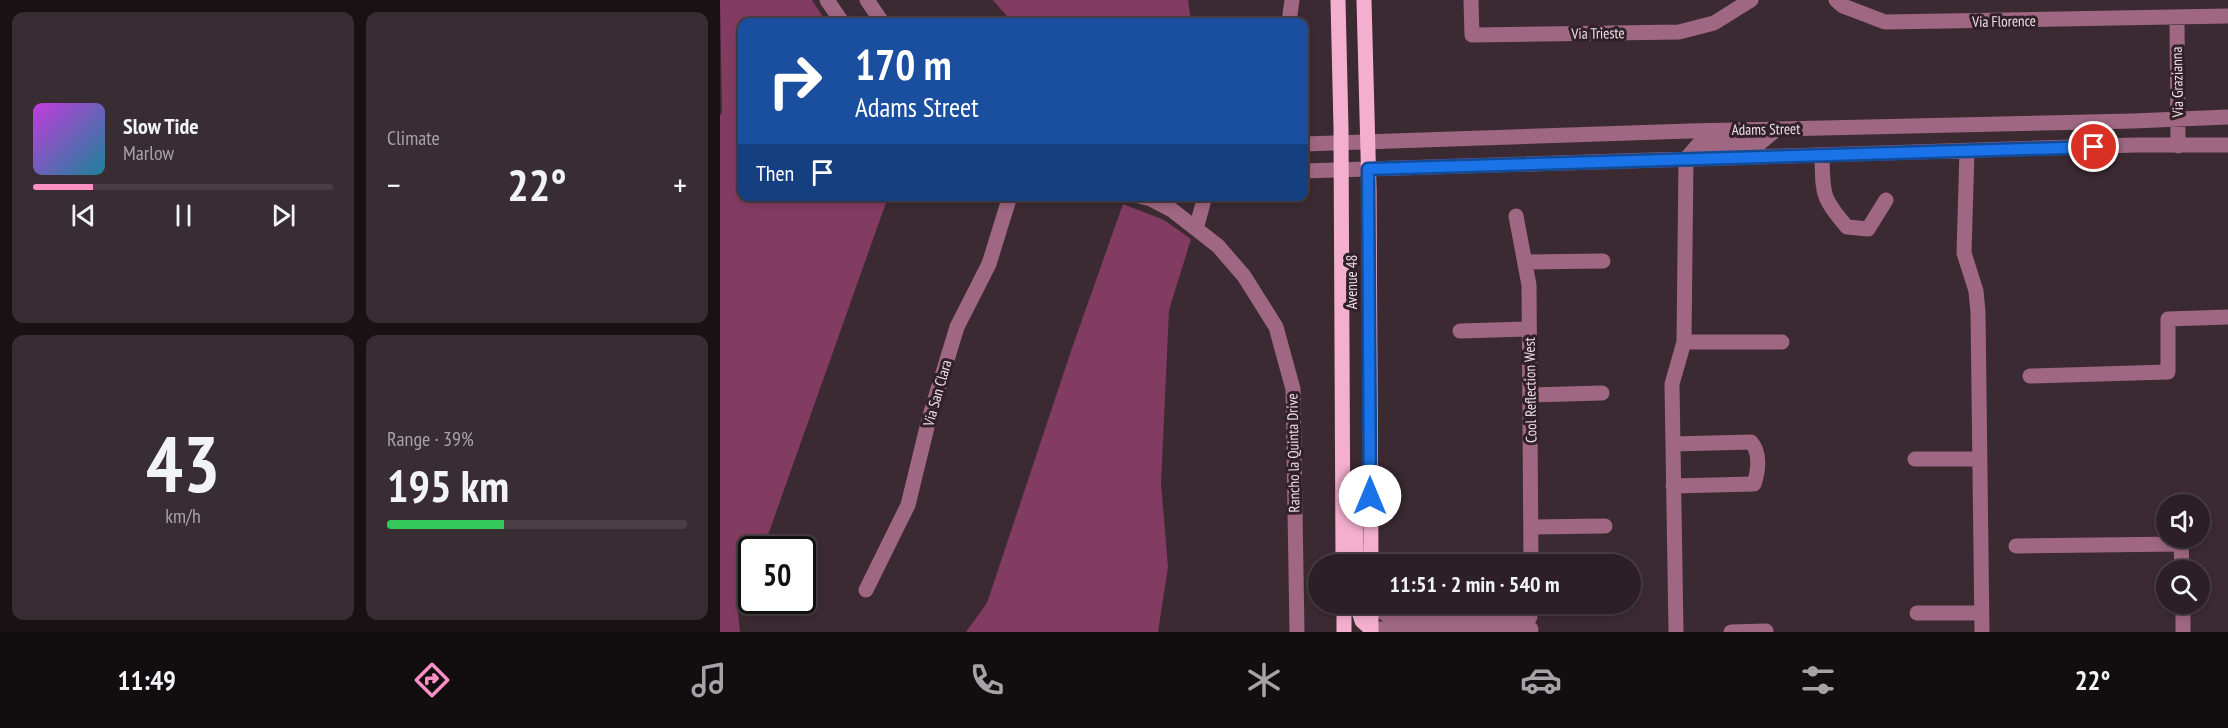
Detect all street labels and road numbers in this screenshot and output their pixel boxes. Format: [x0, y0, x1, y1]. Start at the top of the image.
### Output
street label: Via Florence [1971, 11, 2036, 31]
street label: Via Trieste [1570, 23, 1625, 43]
street label: Via Grazianna [2167, 46, 2187, 119]
street label: Adams Street [1732, 119, 1800, 139]
street label: Avenue 48 [1342, 255, 1361, 309]
street label: Cool Reflection West [1520, 337, 1540, 443]
street label: Via San Clara [918, 358, 956, 429]
street label: Rancho la Quinta Drive [1282, 393, 1304, 513]

